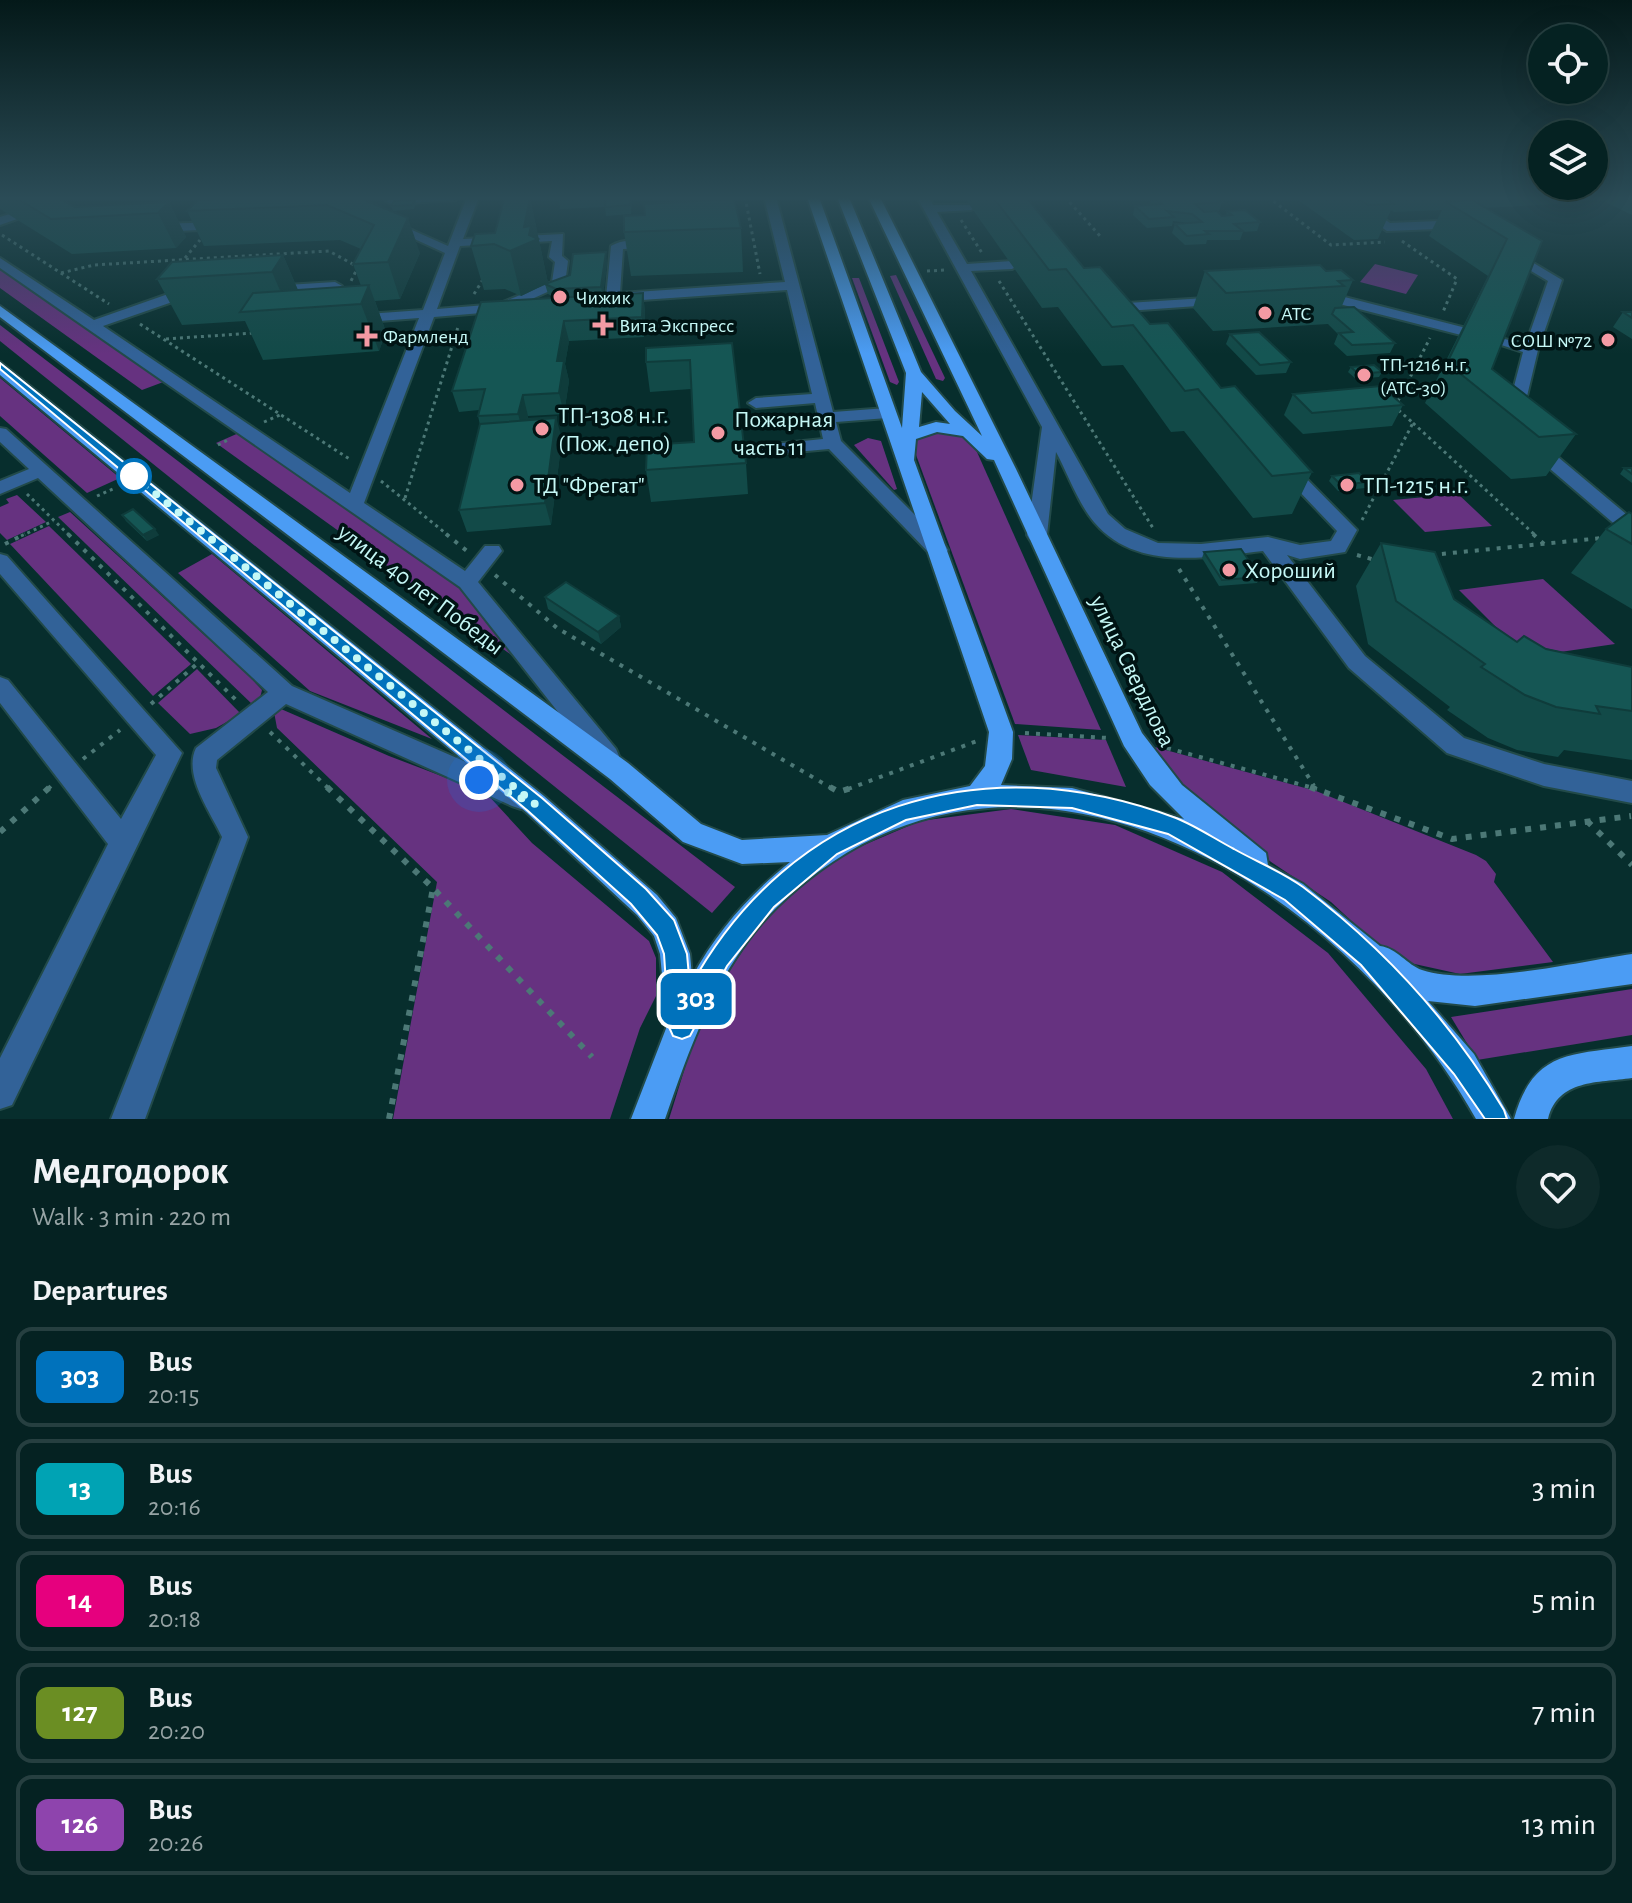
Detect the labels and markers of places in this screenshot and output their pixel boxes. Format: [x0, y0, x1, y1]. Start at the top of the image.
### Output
marker: Чижик [551, 288, 569, 306]
place label: Чижик [576, 288, 631, 308]
marker: АТС [1256, 304, 1274, 322]
place label: АТС [1281, 304, 1312, 324]
marker: Вита Экспресс [594, 316, 612, 334]
place label: Вита Экспресс [619, 316, 734, 336]
marker: Фармленд [358, 327, 376, 345]
place label: Фармленд [383, 327, 469, 347]
place label: СОШ №72 [1510, 331, 1592, 351]
marker: СОШ №72 [1599, 331, 1617, 349]
place label: ТП-1216 н.г. (АТС-30) [1380, 355, 1469, 398]
marker: ТП-1216 н.г. (АТС-30) [1355, 366, 1373, 384]
place label: ТП-1308 н.г. (Пож. депо) [558, 404, 671, 456]
place label: Пожарная часть 11 [734, 408, 833, 460]
marker: ТП-1308 н.г. (Пож. депо) [533, 420, 551, 438]
marker: Пожарная часть 11 [709, 424, 727, 442]
unlabelled marker [117, 459, 151, 493]
place label: ТД "Фрегат" [533, 474, 645, 498]
place label: ТП-1215 н.г. [1363, 474, 1469, 498]
marker: ТД "Фрегат" [508, 476, 526, 494]
marker: ТП-1215 н.г. [1338, 476, 1356, 494]
place label: Хороший [1245, 559, 1336, 583]
marker: Хороший [1220, 561, 1238, 579]

